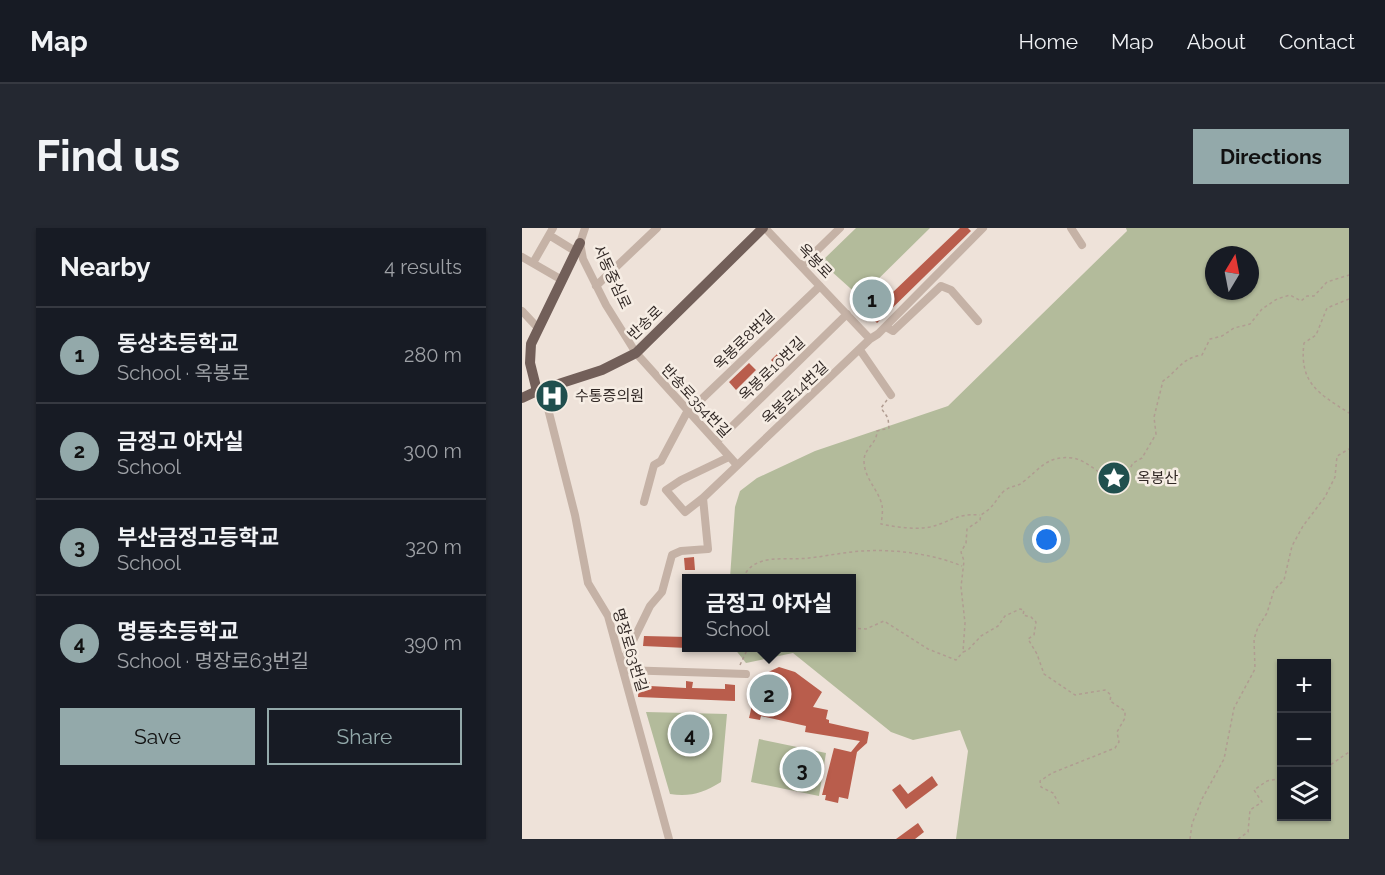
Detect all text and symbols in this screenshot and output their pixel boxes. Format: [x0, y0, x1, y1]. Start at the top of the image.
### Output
text: Map [30, 25, 88, 58]
text: Home [1019, 29, 1078, 54]
text: Map [1111, 29, 1154, 54]
text: About [1187, 29, 1246, 54]
text: Contact [1279, 29, 1355, 54]
button: Directions [1193, 129, 1349, 184]
text: Find us [36, 132, 180, 181]
street label: 옥봉로 [794, 240, 836, 282]
street label: 서동중심로 [589, 242, 635, 312]
north arrow [1205, 246, 1259, 300]
text: Nearby [60, 252, 150, 282]
text: 4 results [384, 255, 462, 279]
pin: 1 [852, 276, 892, 322]
street label: 반송로 [624, 302, 666, 344]
street label: 옥봉로8번길 [710, 306, 778, 374]
text: 동상초등학교 [117, 330, 238, 356]
street label: 옥봉로10번길 [735, 333, 809, 405]
text: 1 [75, 343, 84, 367]
text: 280 m [404, 343, 462, 367]
street label: 옥봉로14번길 [758, 358, 832, 428]
text: School · 옥봉로 [117, 361, 250, 385]
street label: 반송로354번길 [658, 361, 734, 441]
hospital icon: 수통증의원 [534, 378, 570, 414]
place label: 수통증의원 [575, 387, 644, 405]
text: 금정고 야자실 [117, 428, 244, 454]
text: 2 [74, 439, 85, 463]
text: 300 m [403, 439, 462, 463]
text: School [117, 455, 181, 479]
place icon: 옥봉산 [1096, 460, 1132, 496]
place label: 옥봉산 [1137, 469, 1179, 487]
text: 부산금정고등학교 [117, 524, 279, 550]
your location [1032, 525, 1061, 554]
text: 3 [74, 535, 85, 559]
text: 320 m [405, 535, 462, 559]
text: School [117, 551, 181, 575]
popup [682, 574, 856, 652]
text: 금정고 야자실 [706, 590, 832, 616]
street label: 명장로63번길 [609, 606, 651, 694]
text: School [706, 617, 770, 641]
text: 명동초등학교 [117, 618, 238, 644]
text: 4 [74, 631, 85, 655]
text: 390 m [404, 631, 462, 655]
text: School · 명장로63번길 [117, 649, 309, 673]
map controls [1277, 659, 1331, 821]
button: + [1277, 659, 1331, 713]
pin: 2 [750, 672, 788, 716]
button: Save [60, 708, 255, 765]
button: Share [267, 708, 462, 765]
pin: 4 [670, 712, 710, 756]
button: − [1277, 713, 1331, 767]
pin: 3 [782, 746, 822, 792]
button: layers [1277, 767, 1331, 821]

